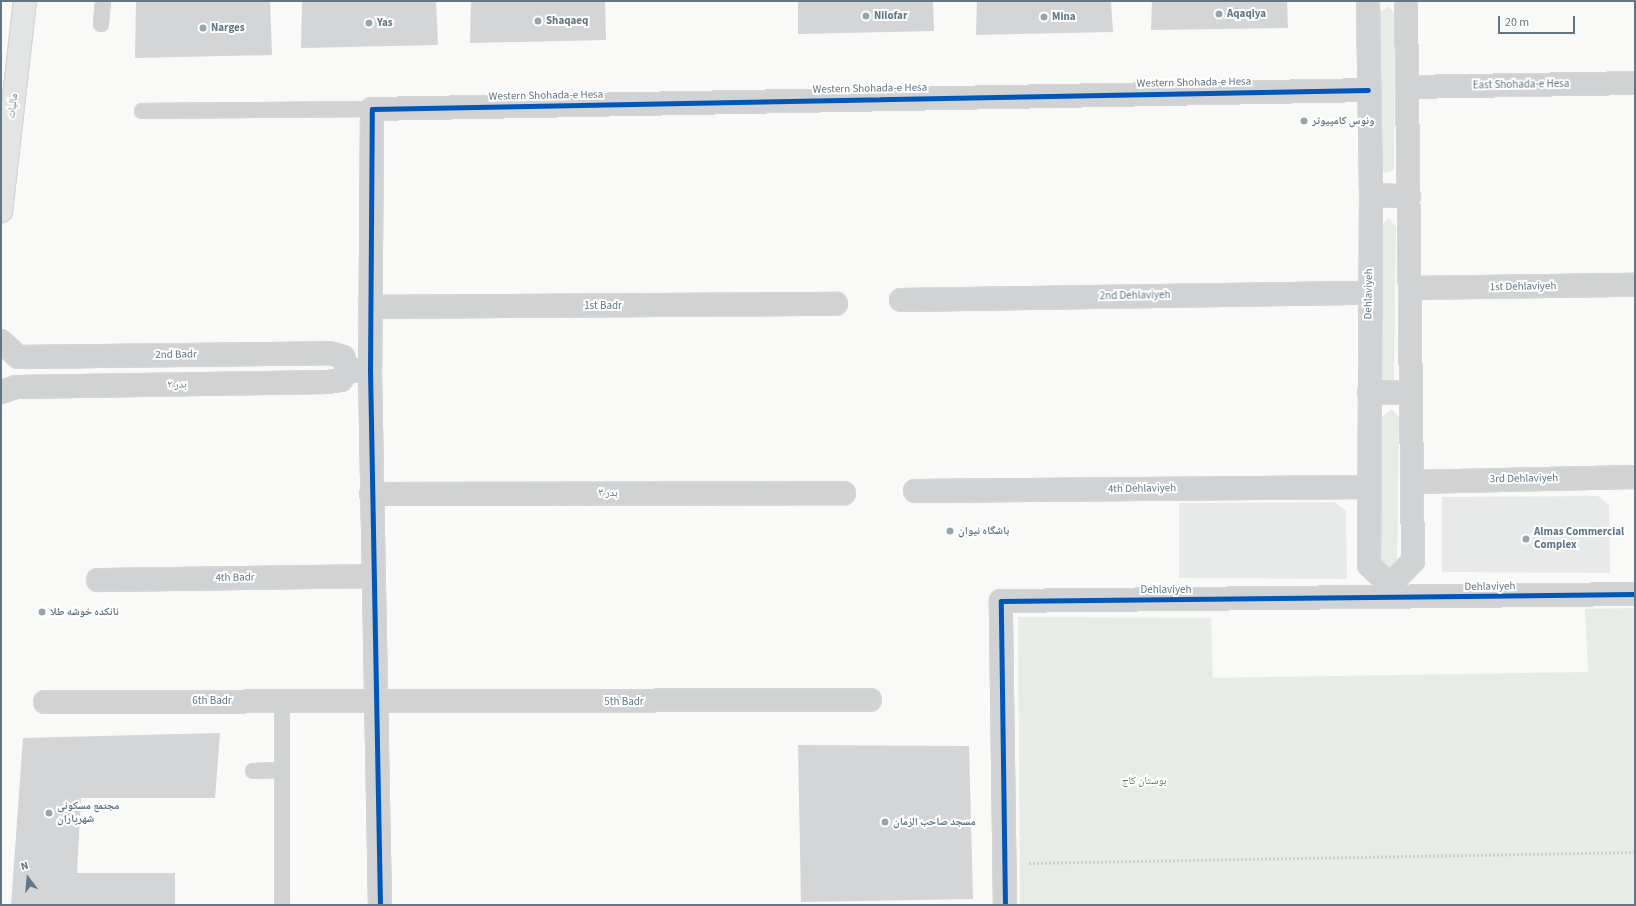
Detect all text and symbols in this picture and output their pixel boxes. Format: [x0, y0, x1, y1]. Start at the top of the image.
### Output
place label: Aqaqiya [1227, 7, 1266, 21]
scale bar [1500, 8, 1577, 34]
place label: Nilofar [874, 9, 907, 23]
marker: Aqaqiya [1214, 9, 1224, 19]
place label: Mina [1052, 10, 1076, 24]
marker: Nilofar [861, 11, 871, 21]
marker: Mina [1039, 12, 1049, 22]
place label: Shaqaeq [546, 14, 588, 28]
text: 20 m [1505, 14, 1529, 31]
place label: Yas [377, 16, 393, 30]
marker: Shaqaeq [533, 16, 543, 26]
marker: Yas [364, 18, 374, 28]
place label: Narges [211, 21, 245, 35]
marker: Narges [198, 23, 208, 33]
street label: Western Shohada-e Hesa [1137, 75, 1251, 91]
street label: East Shohada-e Hesa [1473, 78, 1569, 92]
street label: Western Shohada-e Hesa [813, 81, 927, 97]
street label: Western Shohada-e Hesa [489, 88, 603, 104]
street label: مالیات [5, 93, 21, 119]
place label: ونوس کامپیوتر [1312, 114, 1374, 128]
marker: ونوس کامپیوتر [1299, 116, 1309, 126]
street label: Dehlaviyeh [1362, 268, 1376, 320]
street label: 1st Dehlaviyeh [1490, 280, 1556, 294]
street label: 2nd Dehlaviyeh [1100, 289, 1170, 303]
street label: 1st Badr [584, 299, 622, 313]
street label: 2nd Badr [155, 348, 197, 362]
street label: بدر ۲ [167, 378, 187, 392]
street label: 3rd Dehlaviyeh [1490, 472, 1558, 486]
street label: 4th Dehlaviyeh [1108, 482, 1176, 496]
street label: بدر ۳ [598, 486, 618, 500]
place label: باشگاه نیوان [958, 524, 1009, 538]
marker: باشگاه نیوان [945, 526, 955, 536]
place label: Almas Commercial Complex [1534, 526, 1624, 552]
marker: Almas Commercial Complex [1521, 534, 1531, 544]
street label: 4th Badr [215, 571, 255, 585]
street label: Dehlaviyeh [1464, 580, 1516, 594]
street label: Dehlaviyeh [1141, 583, 1191, 597]
place label: نانکده خوشه طلا [50, 605, 119, 619]
marker: نانکده خوشه طلا [37, 607, 47, 617]
street label: 6th Badr [192, 694, 232, 708]
street label: 5th Badr [604, 695, 644, 709]
park label: بوستان کاج [1121, 774, 1167, 788]
place label: مجتمع مسکونی شهریاران [57, 800, 119, 826]
marker: مجتمع مسکونی شهریاران [44, 808, 54, 818]
place label: مسجد صاحب الزمان [893, 815, 976, 829]
marker: مسجد صاحب الزمان [880, 817, 890, 827]
north arrow [8, 858, 48, 898]
text: N [19, 858, 30, 874]

